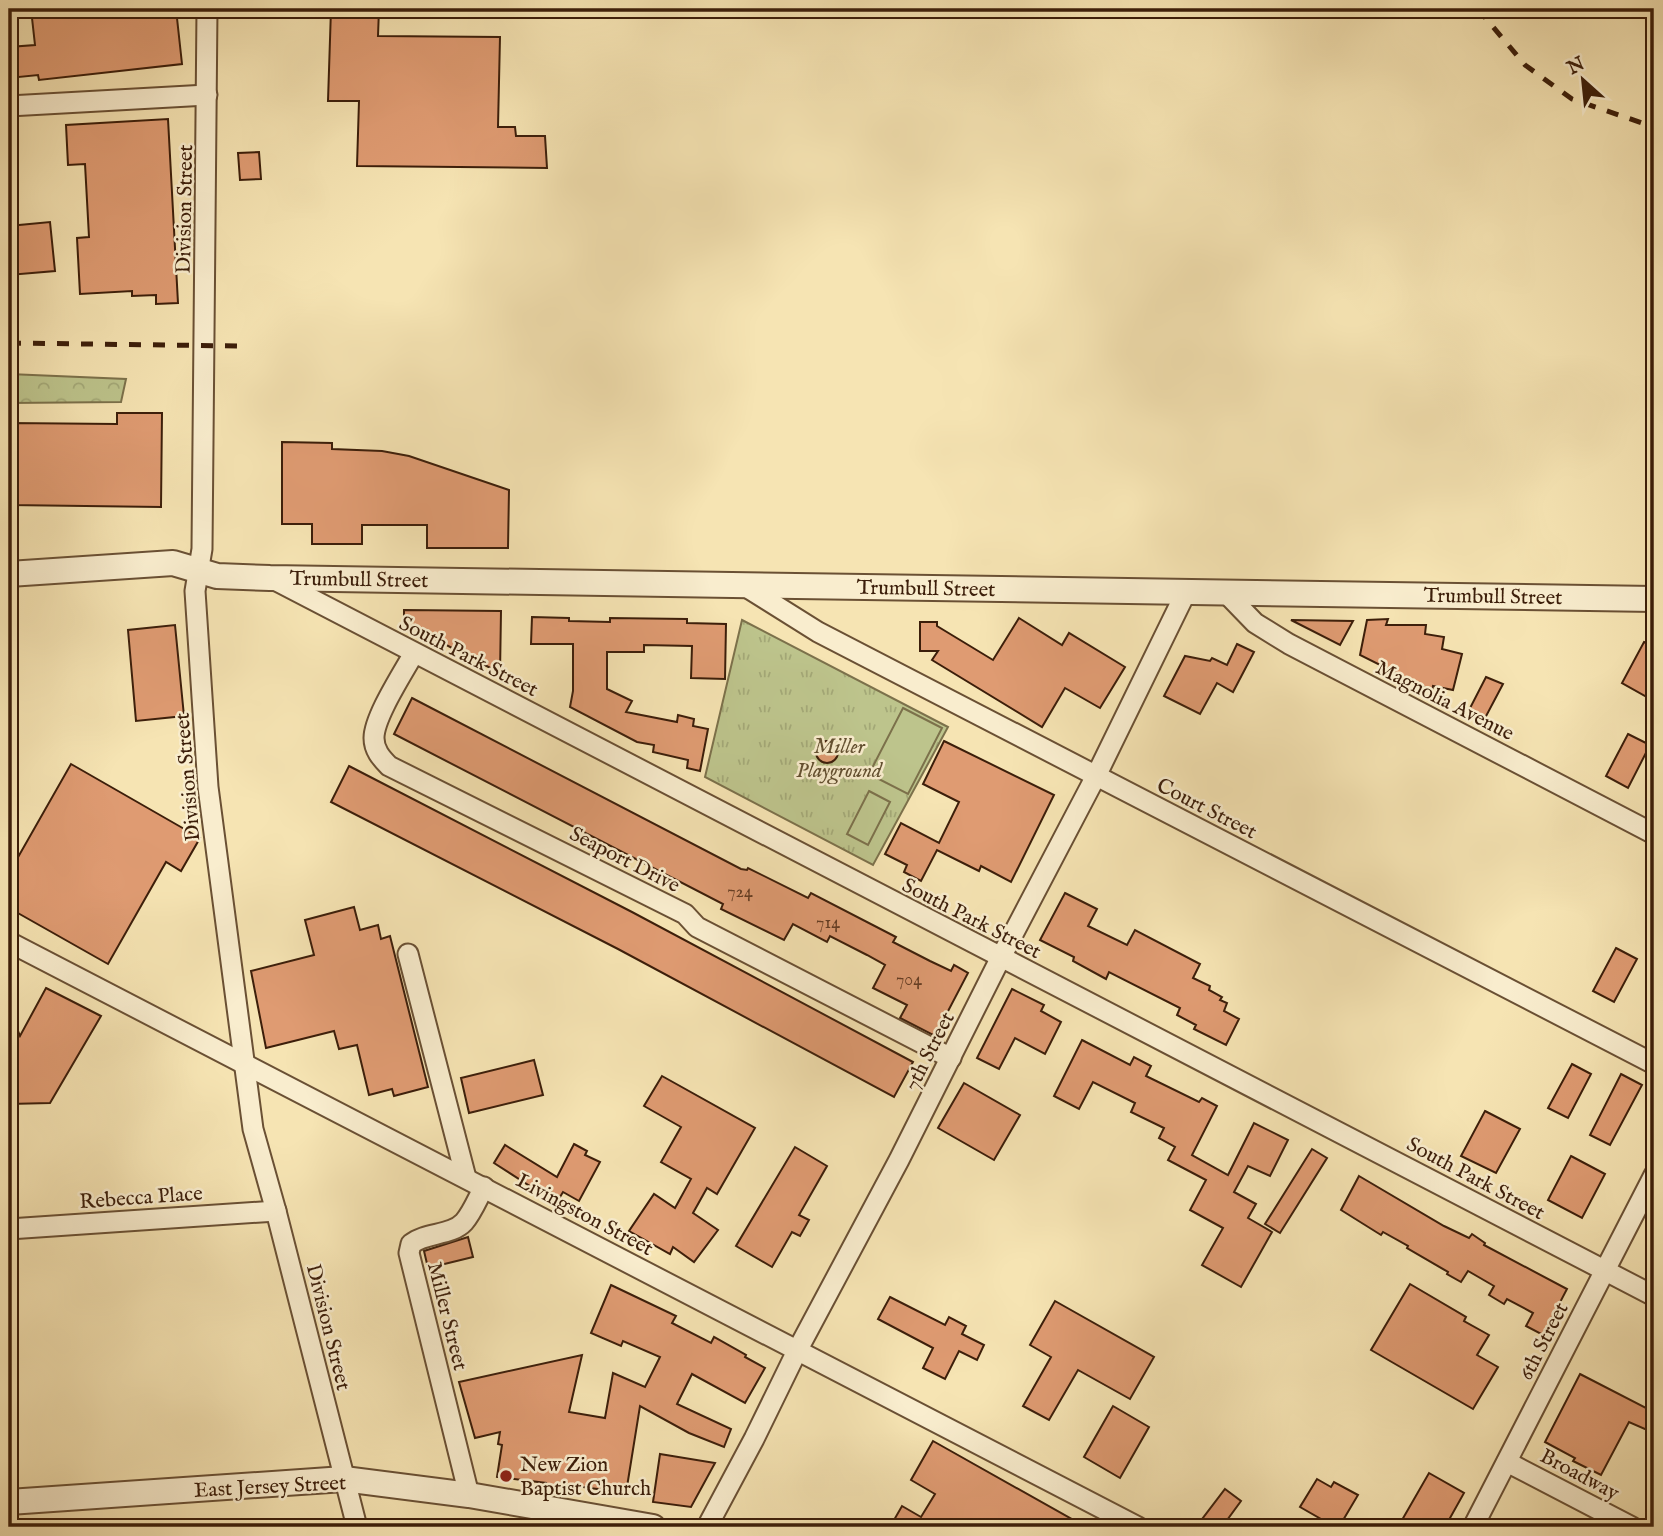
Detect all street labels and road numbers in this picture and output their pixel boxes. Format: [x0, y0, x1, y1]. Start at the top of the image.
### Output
street label: Division Street [171, 144, 200, 274]
street label: Trumbull Street [289, 566, 429, 595]
street label: Trumbull Street [856, 575, 996, 604]
street label: Trumbull Street [1423, 583, 1563, 612]
street label: South Park Street [394, 611, 542, 704]
street label: Magnolia Avenue [1371, 655, 1518, 748]
street label: Division Street [169, 711, 208, 842]
street label: Court Street [1152, 773, 1261, 846]
street label: Seaport Drive [564, 821, 684, 900]
street label: South Park Street [897, 873, 1045, 966]
street label: 7th Street [899, 1008, 962, 1096]
street label: South Park Street [1402, 1132, 1549, 1227]
street label: Livingston Street [511, 1168, 658, 1263]
street label: Rebecca Place [78, 1181, 204, 1216]
street label: Miller Street [420, 1259, 473, 1373]
street label: Division Street [299, 1261, 356, 1393]
street label: 6th Street [1513, 1298, 1575, 1385]
street label: Broadway [1535, 1443, 1624, 1508]
street label: East Jersey Street [193, 1470, 347, 1505]

